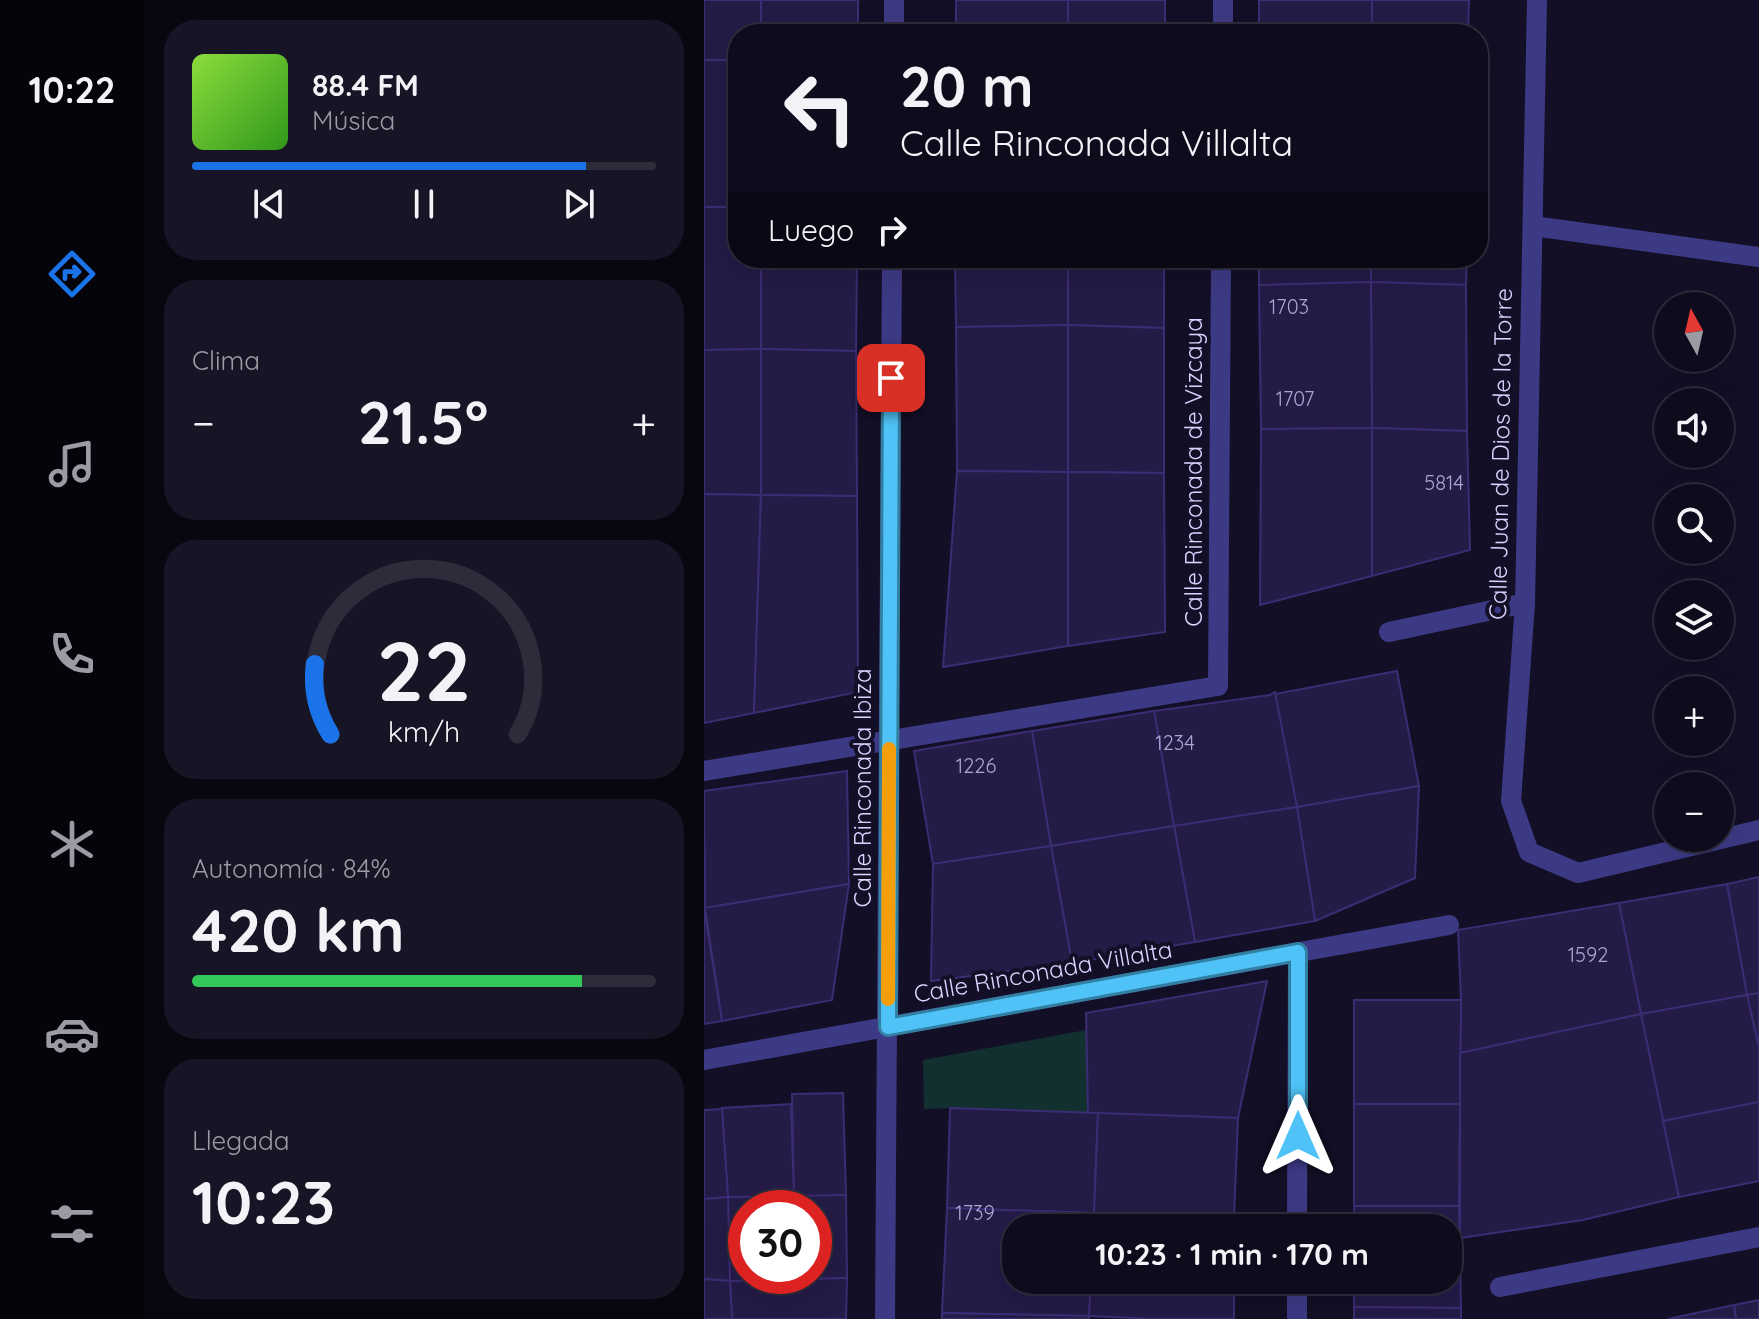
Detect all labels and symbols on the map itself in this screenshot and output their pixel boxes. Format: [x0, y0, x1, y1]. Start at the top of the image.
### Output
street label: Calle Juan de Dios de la Torre [1482, 288, 1518, 620]
north arrow [1654, 292, 1734, 372]
house number: 1703 [1269, 294, 1309, 319]
street label: Calle Rinconada de Vizcaya [1178, 317, 1208, 627]
pin [857, 344, 925, 412]
house number: 1707 [1276, 386, 1314, 411]
house number: 5814 [1424, 470, 1464, 495]
street label: Calle Rinconada Ibiza [847, 669, 877, 907]
house number: 1234 [1155, 730, 1195, 755]
house number: 1226 [956, 753, 996, 778]
street label: Calle Rinconada Villalta [911, 933, 1174, 1009]
house number: 1592 [1568, 942, 1608, 967]
position arrow [1256, 1094, 1340, 1178]
speed limit sign: 30 [728, 1190, 832, 1294]
house number: 1739 [955, 1200, 995, 1225]

